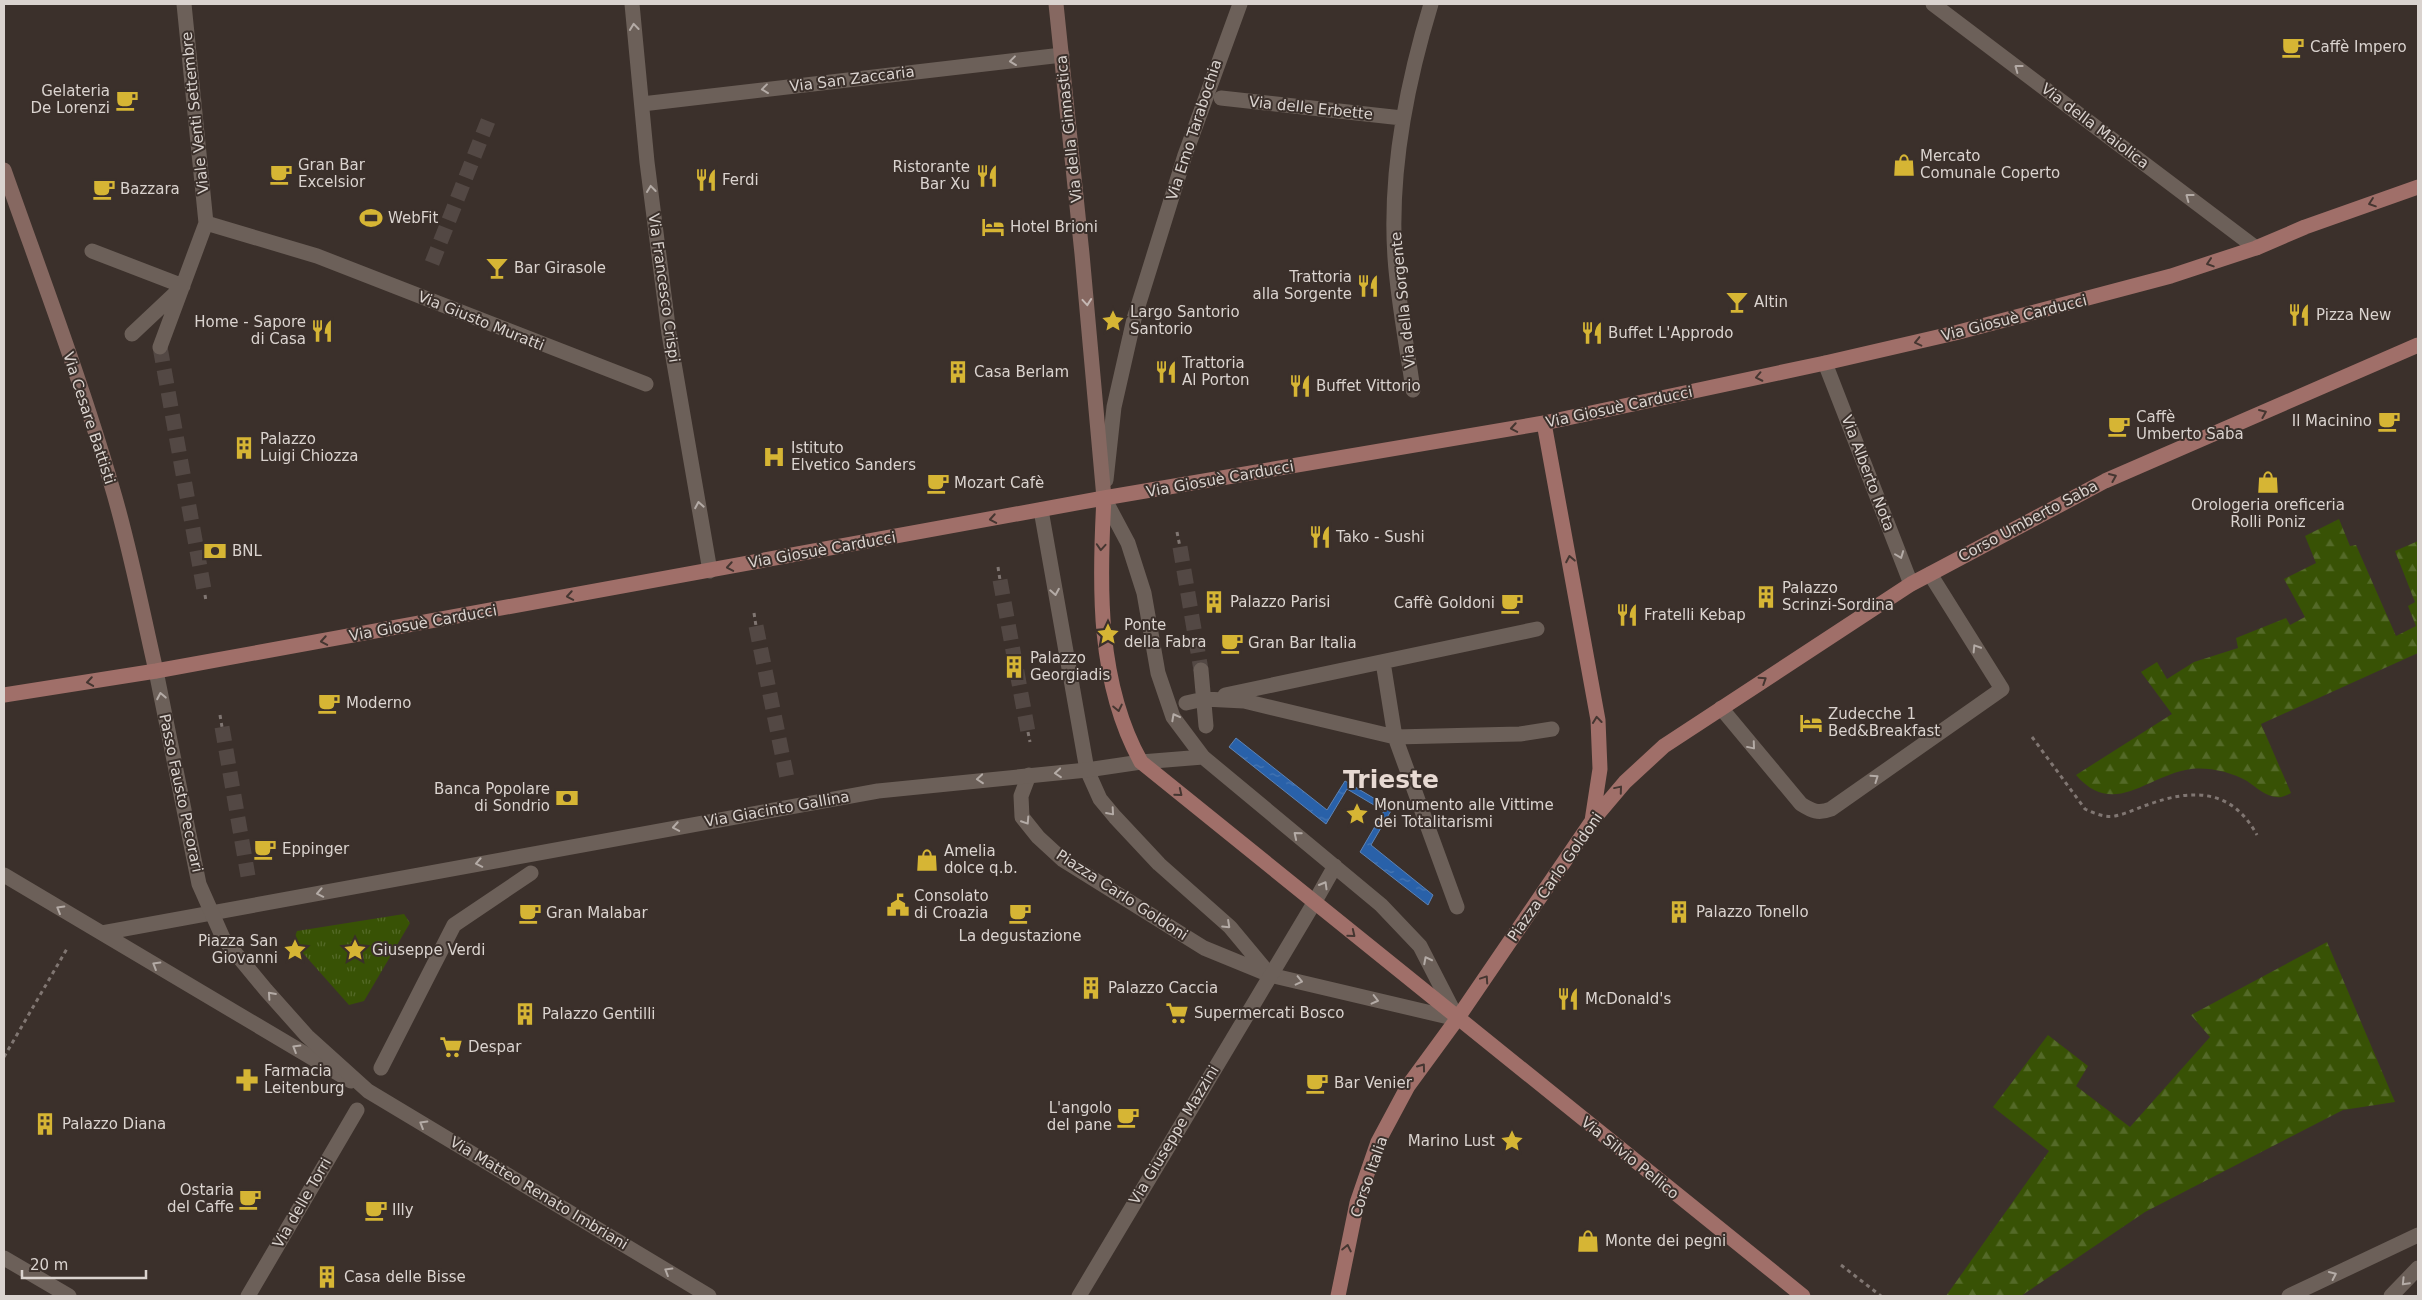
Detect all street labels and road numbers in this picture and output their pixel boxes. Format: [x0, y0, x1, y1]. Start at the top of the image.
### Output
street label: Viale Venti Settembre [178, 31, 212, 195]
street label: Via della Ginnastica [1052, 54, 1086, 204]
street label: Via Emo Tarabochia [1163, 57, 1225, 203]
street label: Via San Zaccaria [789, 62, 915, 96]
street label: Via della Maiolica [2038, 80, 2152, 172]
street label: Via delle Erbette [1248, 93, 1374, 123]
street label: Via Francesco Crispi [645, 212, 683, 364]
street label: Via della Sorgente [1387, 231, 1419, 369]
street label: Via Giusto Muratti [415, 287, 547, 355]
street label: Via Giosuè Carducci [1939, 291, 2089, 345]
street label: Via Cesare Battisti [59, 350, 119, 486]
street label: Via Giosuè Carducci [1544, 383, 1694, 431]
street label: Via Alberto Nota [1838, 412, 1898, 534]
street label: Via Giosuè Carducci [1145, 457, 1295, 501]
street label: Corso Umberto Saba [1955, 477, 2101, 565]
street label: Via Giosuè Carducci [747, 528, 897, 572]
street label: Via Giosuè Carducci [348, 601, 498, 645]
street label: Passo Fausto Pecorari [155, 712, 207, 874]
street label: Via Giacinto Gallina [703, 787, 851, 831]
street label: Piazza Carlo Goldoni [1504, 809, 1606, 945]
street label: Piazza Carlo Goldoni [1053, 846, 1191, 944]
street label: Via Giuseppe Mazzini [1125, 1062, 1223, 1208]
street label: Via Silvio Pellico [1577, 1113, 1683, 1203]
street label: Via Matteo Renato Imbriani [447, 1133, 631, 1253]
street label: Corso Italia [1347, 1134, 1391, 1220]
street label: Via delle Torri [269, 1155, 335, 1251]

